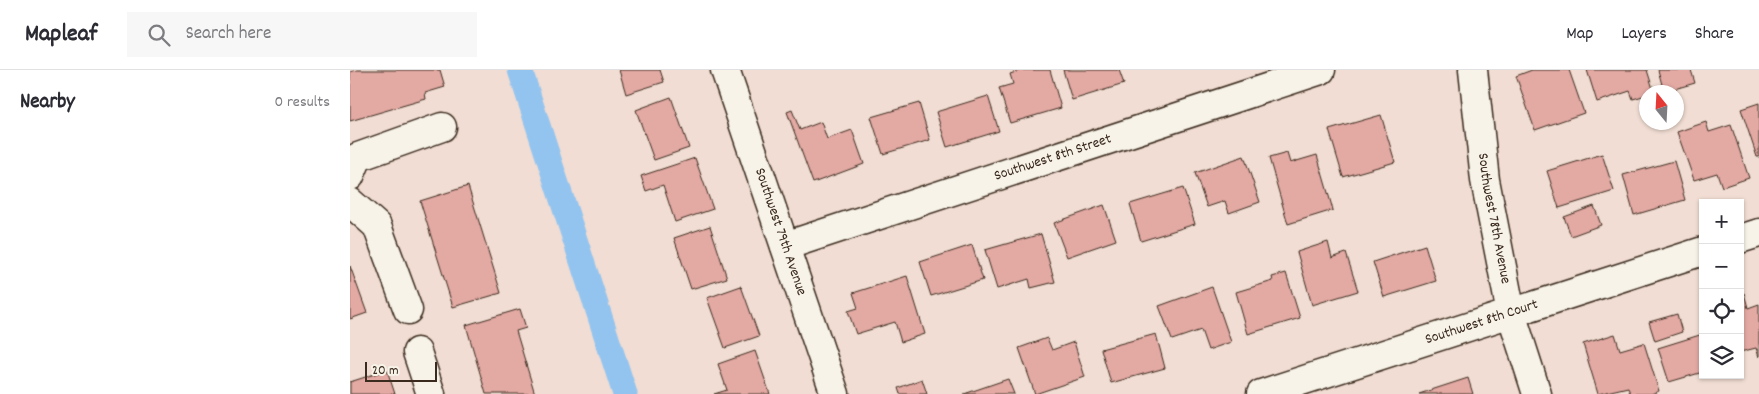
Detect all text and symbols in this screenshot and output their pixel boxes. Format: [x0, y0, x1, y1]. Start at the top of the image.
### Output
search box [127, 12, 477, 57]
text: Mapleaf [25, 18, 97, 52]
icon: search [145, 21, 173, 49]
text: Search here [185, 21, 271, 48]
text: Map [1566, 22, 1593, 47]
text: Layers [1621, 22, 1667, 47]
text: Share [1695, 22, 1734, 47]
north arrow [1639, 85, 1684, 130]
text: Nearby [20, 88, 75, 118]
text: 0 results [275, 91, 330, 114]
street label: Southwest 8th Street [991, 128, 1115, 188]
street label: Southwest 78th Avenue [1471, 152, 1516, 286]
street label: Southwest 79th Avenue [748, 165, 812, 299]
map controls [1699, 199, 1744, 379]
button: + [1699, 199, 1744, 244]
button: − [1699, 244, 1744, 289]
button: locate [1699, 289, 1744, 334]
street label: Southwest 8th Court [1423, 294, 1541, 351]
button: layers [1699, 334, 1744, 379]
scale bar [365, 359, 438, 382]
text: 20 m [372, 361, 399, 381]

